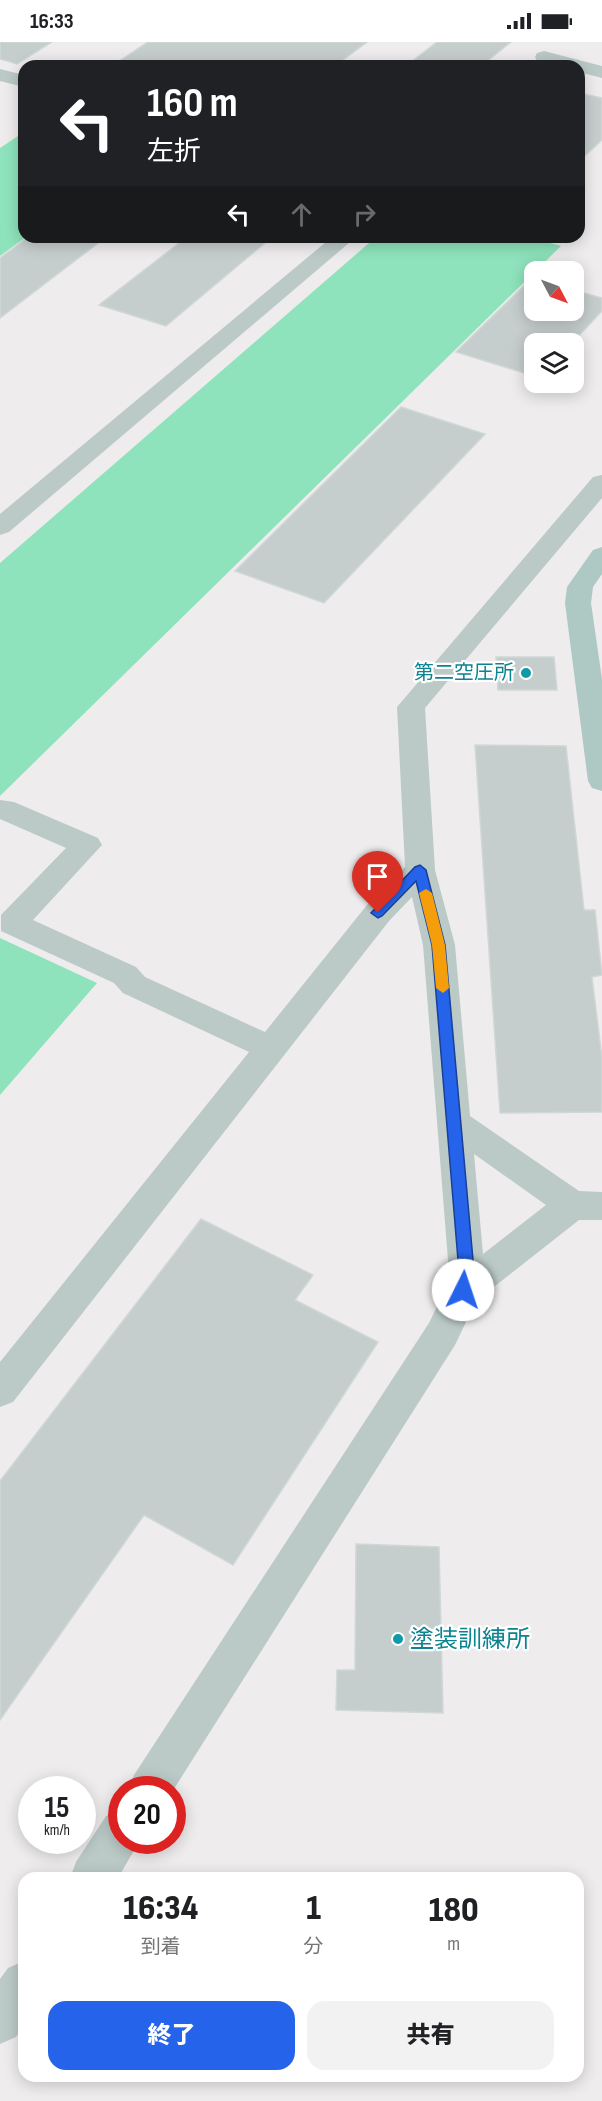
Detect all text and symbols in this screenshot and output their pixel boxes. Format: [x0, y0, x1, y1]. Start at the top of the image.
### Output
text: 16:33 [30, 8, 74, 35]
text: 160 m [147, 78, 238, 129]
icon: left [48, 84, 126, 162]
text: 左折 [147, 136, 201, 168]
icon: left [222, 198, 255, 231]
icon: ahead [285, 198, 318, 231]
icon: right [348, 198, 381, 231]
north arrow [524, 261, 584, 321]
map controls [524, 261, 584, 393]
button: layers [524, 333, 584, 393]
place label: 第二空圧所 [414, 661, 514, 685]
marker: 第二空圧所 [519, 666, 533, 680]
pin [352, 851, 403, 913]
icon: arrive [361, 860, 394, 893]
position arrow [431, 1258, 495, 1322]
place label: 塗装訓練所 [410, 1625, 530, 1654]
marker: 塗装訓練所 [391, 1632, 405, 1646]
speed limit sign: 20 [108, 1776, 186, 1854]
text: 15 [45, 1790, 70, 1826]
text: km/h [44, 1821, 70, 1840]
text: 16:34 [123, 1887, 198, 1930]
text: 1 [306, 1887, 321, 1930]
text: 180 [429, 1889, 479, 1932]
text: m [447, 1932, 460, 1956]
text: 到着 [141, 1935, 181, 1959]
text: 分 [304, 1935, 324, 1959]
button: 終了 [48, 2001, 295, 2070]
button: 共有 [307, 2001, 554, 2070]

